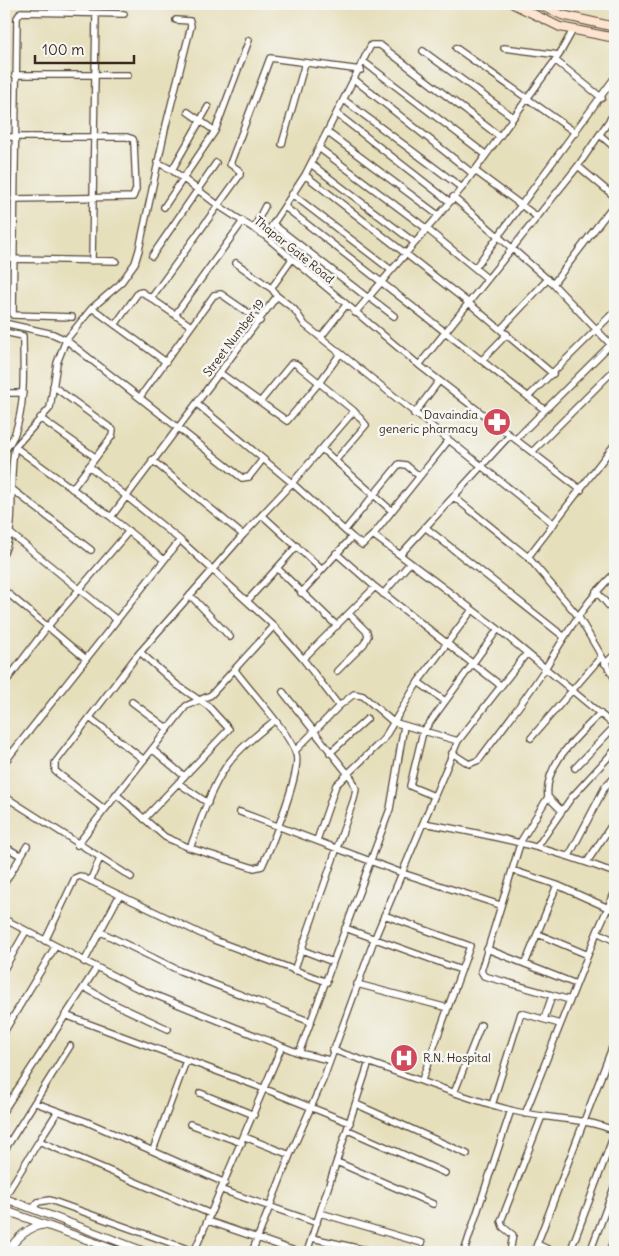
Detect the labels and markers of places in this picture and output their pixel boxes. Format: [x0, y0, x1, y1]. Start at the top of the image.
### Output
place label: Davaindia generic pharmacy [379, 407, 478, 436]
pharmacy icon: Davaindia generic pharmacy [482, 407, 512, 437]
hospital icon: R.N. Hospital [389, 1043, 419, 1073]
place label: R.N. Hospital [423, 1050, 491, 1065]

